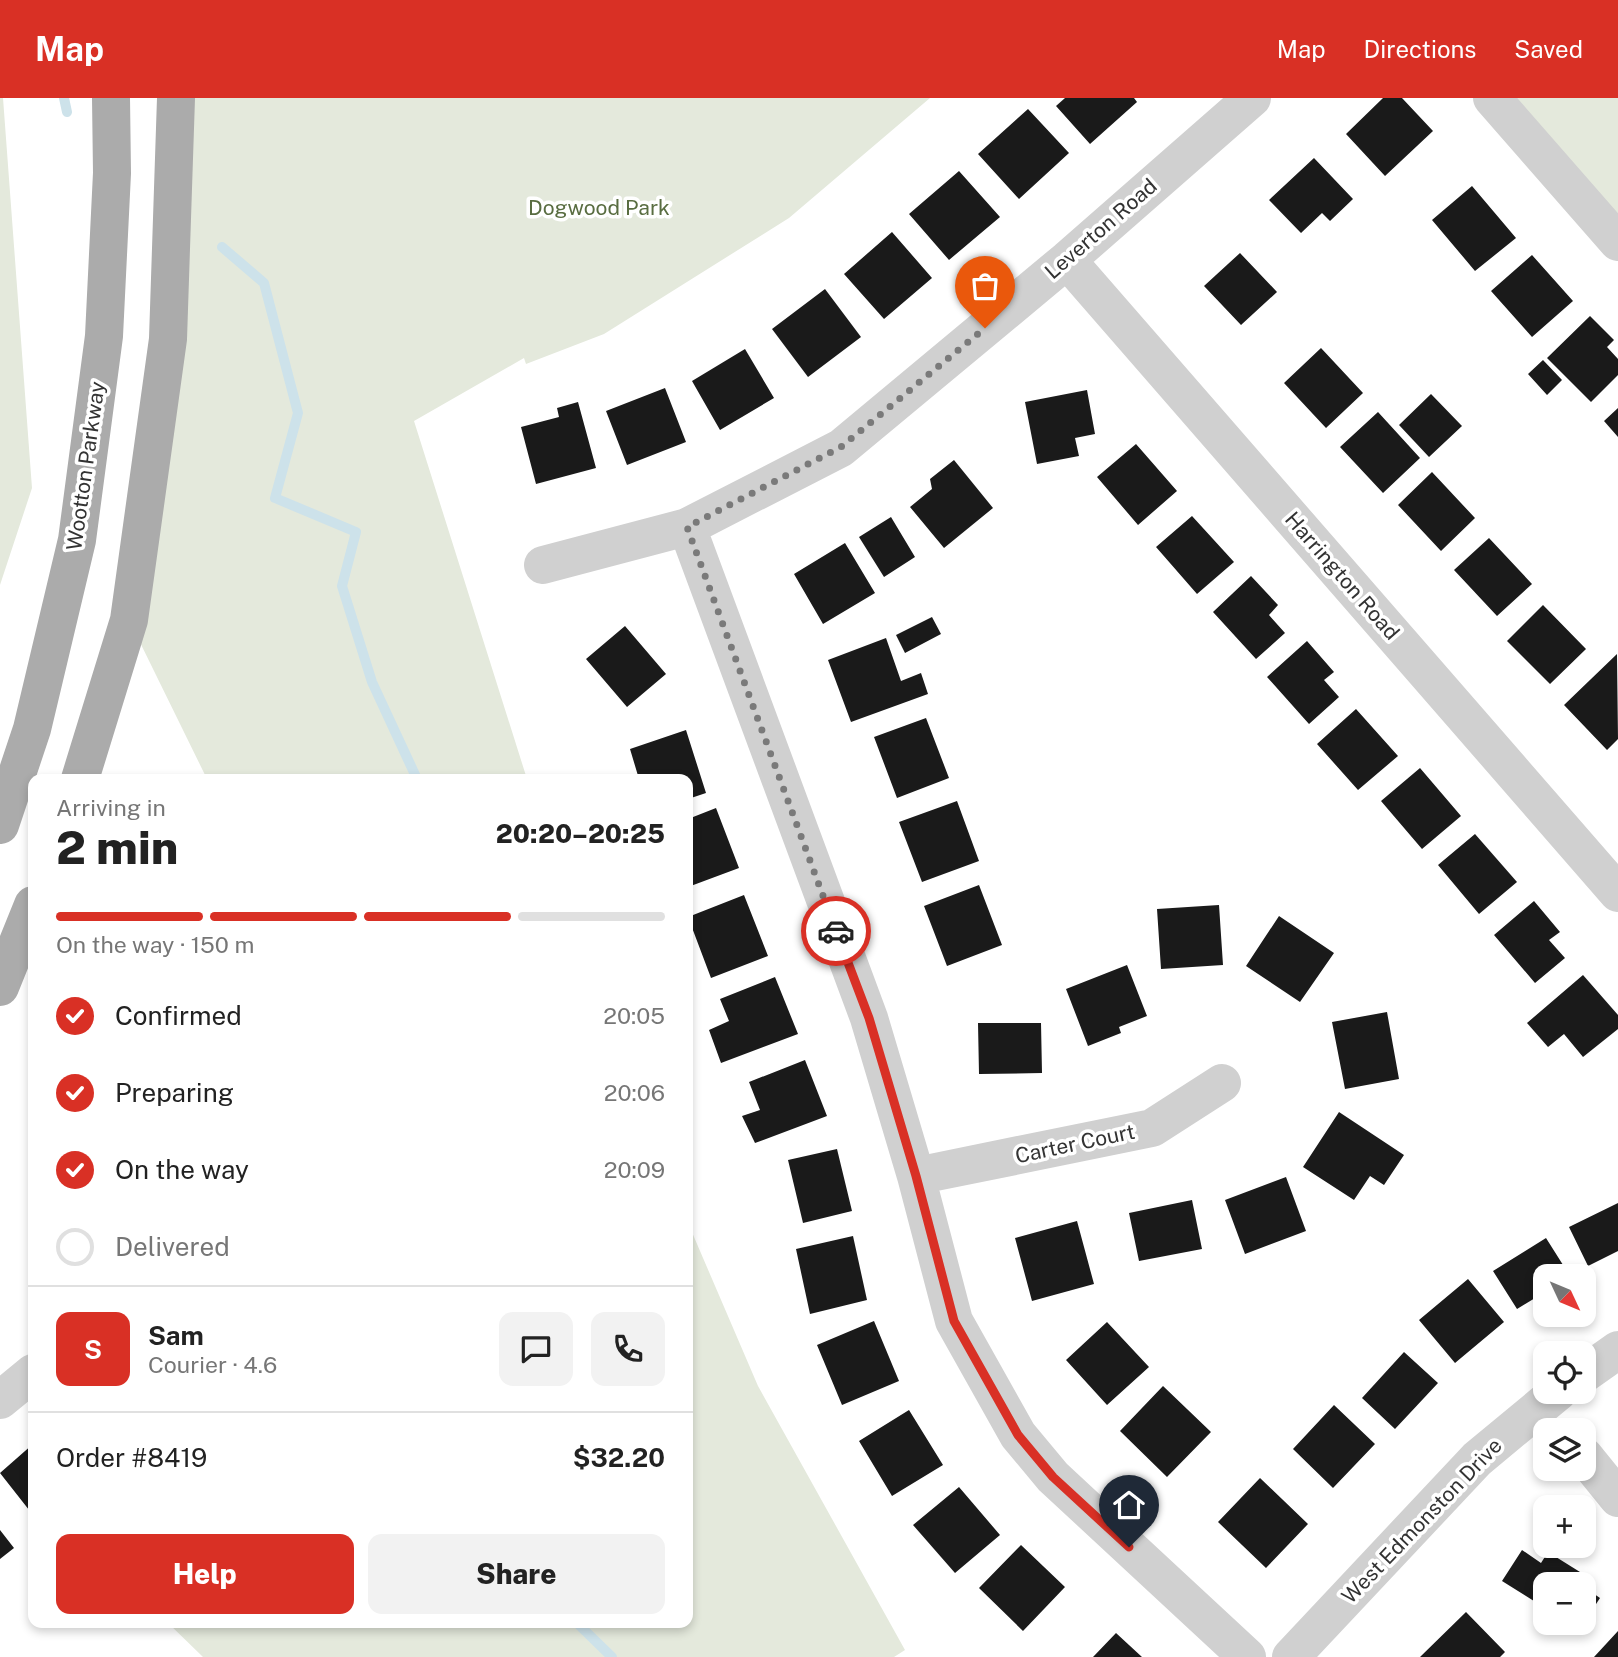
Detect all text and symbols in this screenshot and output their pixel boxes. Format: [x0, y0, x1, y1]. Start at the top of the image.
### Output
text: Map [35, 30, 104, 68]
text: Map [1277, 35, 1326, 63]
text: Directions [1364, 35, 1476, 63]
text: Saved [1514, 35, 1583, 63]
street label: Leverton Road [1040, 173, 1162, 284]
park label: Dogwood Park [528, 195, 670, 220]
pin [955, 256, 1015, 328]
icon: bag [966, 267, 1004, 305]
street label: Wootton Parkway [61, 380, 110, 552]
street label: Harrington Road [1280, 507, 1405, 645]
text: Arriving in [56, 794, 166, 821]
text: 20:20–20:25 [496, 818, 665, 849]
text: 2 min [56, 820, 178, 874]
courier [801, 896, 871, 966]
icon: car [817, 912, 855, 950]
text: On the way · 150 m [56, 931, 254, 958]
icon: check [56, 997, 94, 1035]
text: Confirmed [115, 1000, 242, 1031]
text: 20:05 [603, 1002, 665, 1029]
icon: check [56, 1074, 94, 1112]
text: Preparing [115, 1077, 234, 1108]
text: 20:06 [604, 1079, 665, 1106]
street label: Carter Court [1013, 1119, 1137, 1168]
icon: check [56, 1151, 94, 1189]
text: On the way [115, 1154, 249, 1185]
text: 20:09 [604, 1156, 665, 1183]
text: Delivered [115, 1231, 230, 1262]
north arrow [1533, 1264, 1596, 1326]
map controls [1533, 1264, 1596, 1635]
button: chat [499, 1312, 573, 1386]
button: phone [591, 1312, 665, 1386]
text: Sam [148, 1320, 204, 1351]
text: S [84, 1334, 102, 1365]
button: locate [1533, 1341, 1596, 1404]
text: Courier · 4.6 [148, 1351, 277, 1378]
button: layers [1533, 1418, 1596, 1481]
street label: West Edmonston Drive [1336, 1433, 1507, 1608]
text: Order #8419 [56, 1442, 207, 1473]
text: $32.20 [573, 1442, 665, 1473]
pin [1099, 1475, 1159, 1547]
icon: home [1110, 1486, 1148, 1524]
button: + [1533, 1495, 1596, 1558]
button: Help [56, 1534, 354, 1614]
button: Share [368, 1534, 665, 1614]
button: − [1533, 1572, 1596, 1635]

